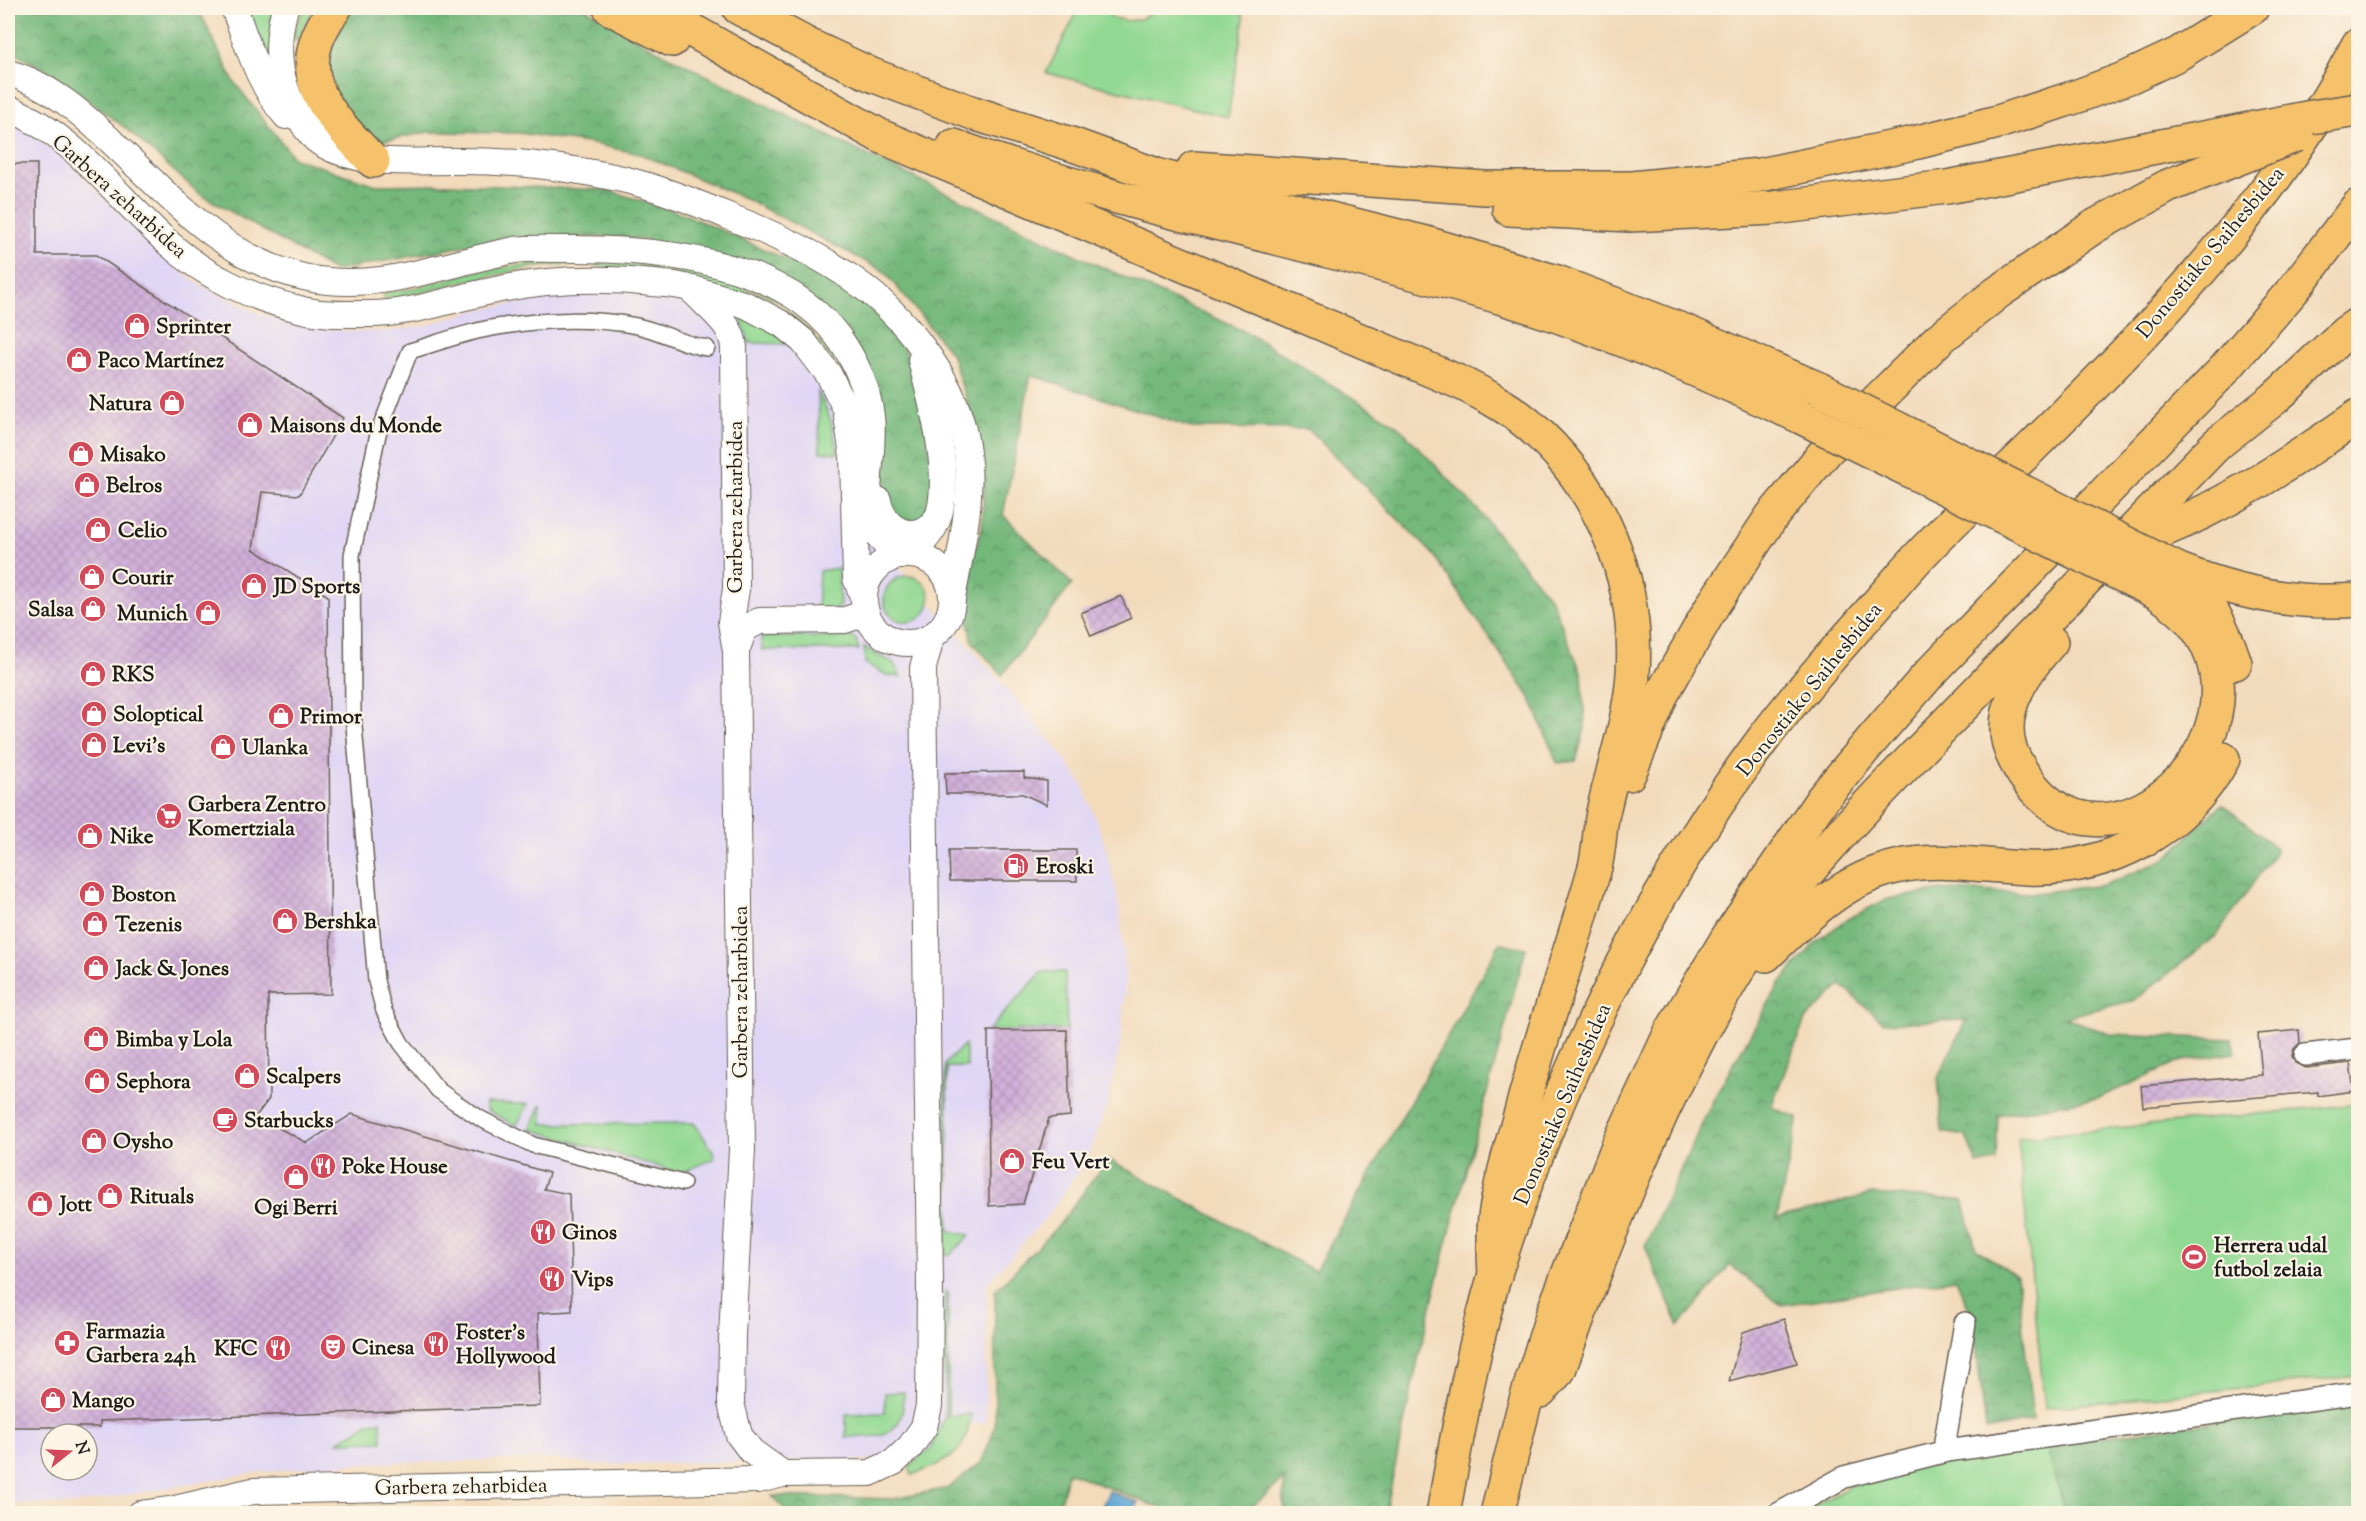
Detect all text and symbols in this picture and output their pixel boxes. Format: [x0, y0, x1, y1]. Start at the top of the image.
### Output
street label: Garbera zeharbidea [44, 128, 193, 267]
street label: Donostiako Saihesbidea [2130, 160, 2293, 346]
shop icon: Sprinter [122, 311, 152, 341]
place label: Sprinter [156, 313, 231, 343]
shop icon: Paco Martínez [64, 345, 94, 375]
place label: Paco Martínez [98, 347, 224, 377]
shop icon: Natura [157, 388, 187, 418]
place label: Natura [89, 390, 152, 420]
shop icon: Maisons du Monde [235, 410, 265, 440]
place label: Maisons du Monde [270, 412, 442, 442]
street label: Garbera zeharbidea [722, 420, 752, 594]
shop icon: Misako [66, 439, 96, 469]
place label: Misako [100, 441, 166, 471]
shop icon: Belros [72, 470, 102, 500]
place label: Belros [106, 472, 162, 502]
shop icon: Celio [83, 515, 113, 545]
place label: Celio [118, 517, 168, 547]
shop icon: Courir [77, 562, 107, 592]
place label: Courir [112, 564, 174, 594]
shop icon: JD Sports [239, 571, 269, 601]
place label: JD Sports [272, 573, 360, 603]
shop icon: Salsa [78, 594, 108, 624]
place label: Salsa [28, 596, 74, 626]
street label: Donostiako Saihesbidea [1731, 596, 1891, 784]
shop icon: Munich [193, 598, 223, 628]
place label: Munich [117, 600, 189, 630]
shop icon: RKS [78, 659, 108, 689]
place label: RKS [112, 661, 154, 691]
shop icon: Soloptical [79, 699, 109, 729]
place label: Soloptical [113, 701, 204, 731]
shop icon: Primor [266, 701, 296, 731]
place label: Primor [300, 703, 362, 733]
shop icon: Levi's [79, 730, 109, 760]
place label: Levi's [113, 732, 165, 762]
shop icon: Ulanka [208, 732, 238, 762]
place label: Ulanka [242, 734, 309, 764]
place label: Garbera Zentro Komertziala [188, 791, 326, 845]
supermarket icon: Garbera Zentro Komertziala [154, 801, 184, 831]
shop icon: Nike [75, 821, 105, 851]
place label: Nike [110, 823, 154, 853]
fuel station icon: Eroski [1001, 851, 1031, 881]
place label: Eroski [1036, 853, 1094, 883]
shop icon: Boston [77, 879, 107, 909]
place label: Boston [112, 881, 177, 911]
street label: Garbera zeharbidea [727, 905, 757, 1079]
shop icon: Bershka [270, 906, 300, 936]
place label: Bershka [304, 908, 377, 938]
shop icon: Tezenis [80, 909, 110, 939]
place label: Tezenis [115, 911, 182, 941]
shop icon: Jack & Jones [81, 953, 111, 983]
place label: Jack & Jones [114, 955, 229, 985]
street label: Donostiako Saihesbidea [1508, 999, 1620, 1210]
shop icon: Bimba y Lola [81, 1024, 111, 1054]
place label: Bimba y Lola [116, 1026, 233, 1056]
shop icon: Scalpers [232, 1061, 262, 1091]
place label: Scalpers [266, 1063, 341, 1093]
shop icon: Sephora [82, 1066, 112, 1096]
place label: Sephora [116, 1068, 191, 1098]
cafe icon: Starbucks [210, 1105, 240, 1135]
place label: Starbucks [244, 1107, 333, 1137]
shop icon: Oysho [79, 1126, 109, 1156]
place label: Oysho [113, 1128, 174, 1158]
shop icon: Feu Vert [997, 1146, 1027, 1176]
place label: Feu Vert [1032, 1148, 1110, 1178]
restaurant icon: Poke House [308, 1151, 338, 1181]
place label: Poke House [342, 1153, 448, 1183]
shop icon: Ogi Berri [281, 1162, 311, 1192]
shop icon: Rituals [95, 1181, 125, 1211]
place label: Rituals [130, 1183, 194, 1213]
shop icon: Jott [25, 1189, 55, 1219]
place label: Jott [58, 1191, 93, 1221]
place label: Ogi Berri [254, 1194, 338, 1224]
restaurant icon: Ginos [528, 1217, 558, 1247]
place label: Ginos [562, 1219, 617, 1249]
place label: Herrera udal futbol zelaia [2214, 1232, 2328, 1286]
sports icon: Herrera udal futbol zelaia [2179, 1242, 2209, 1272]
restaurant icon: Vips [537, 1264, 567, 1294]
place label: Vips [572, 1266, 613, 1296]
place label: Farmazia Garbera 24h [86, 1318, 197, 1372]
place label: Foster's Hollywood [456, 1319, 556, 1373]
pharmacy icon: Farmazia Garbera 24h [52, 1328, 82, 1358]
restaurant icon: Foster's Hollywood [421, 1329, 451, 1359]
theatre icon: Cinesa [318, 1332, 348, 1362]
restaurant icon: KFC [263, 1333, 293, 1363]
place label: Cinesa [352, 1334, 415, 1364]
place label: KFC [214, 1335, 258, 1365]
shop icon: Mango [38, 1385, 68, 1415]
place label: Mango [72, 1387, 135, 1417]
north arrow [39, 1422, 99, 1482]
text: N [68, 1439, 94, 1458]
street label: Garbera zeharbidea [374, 1471, 548, 1505]

